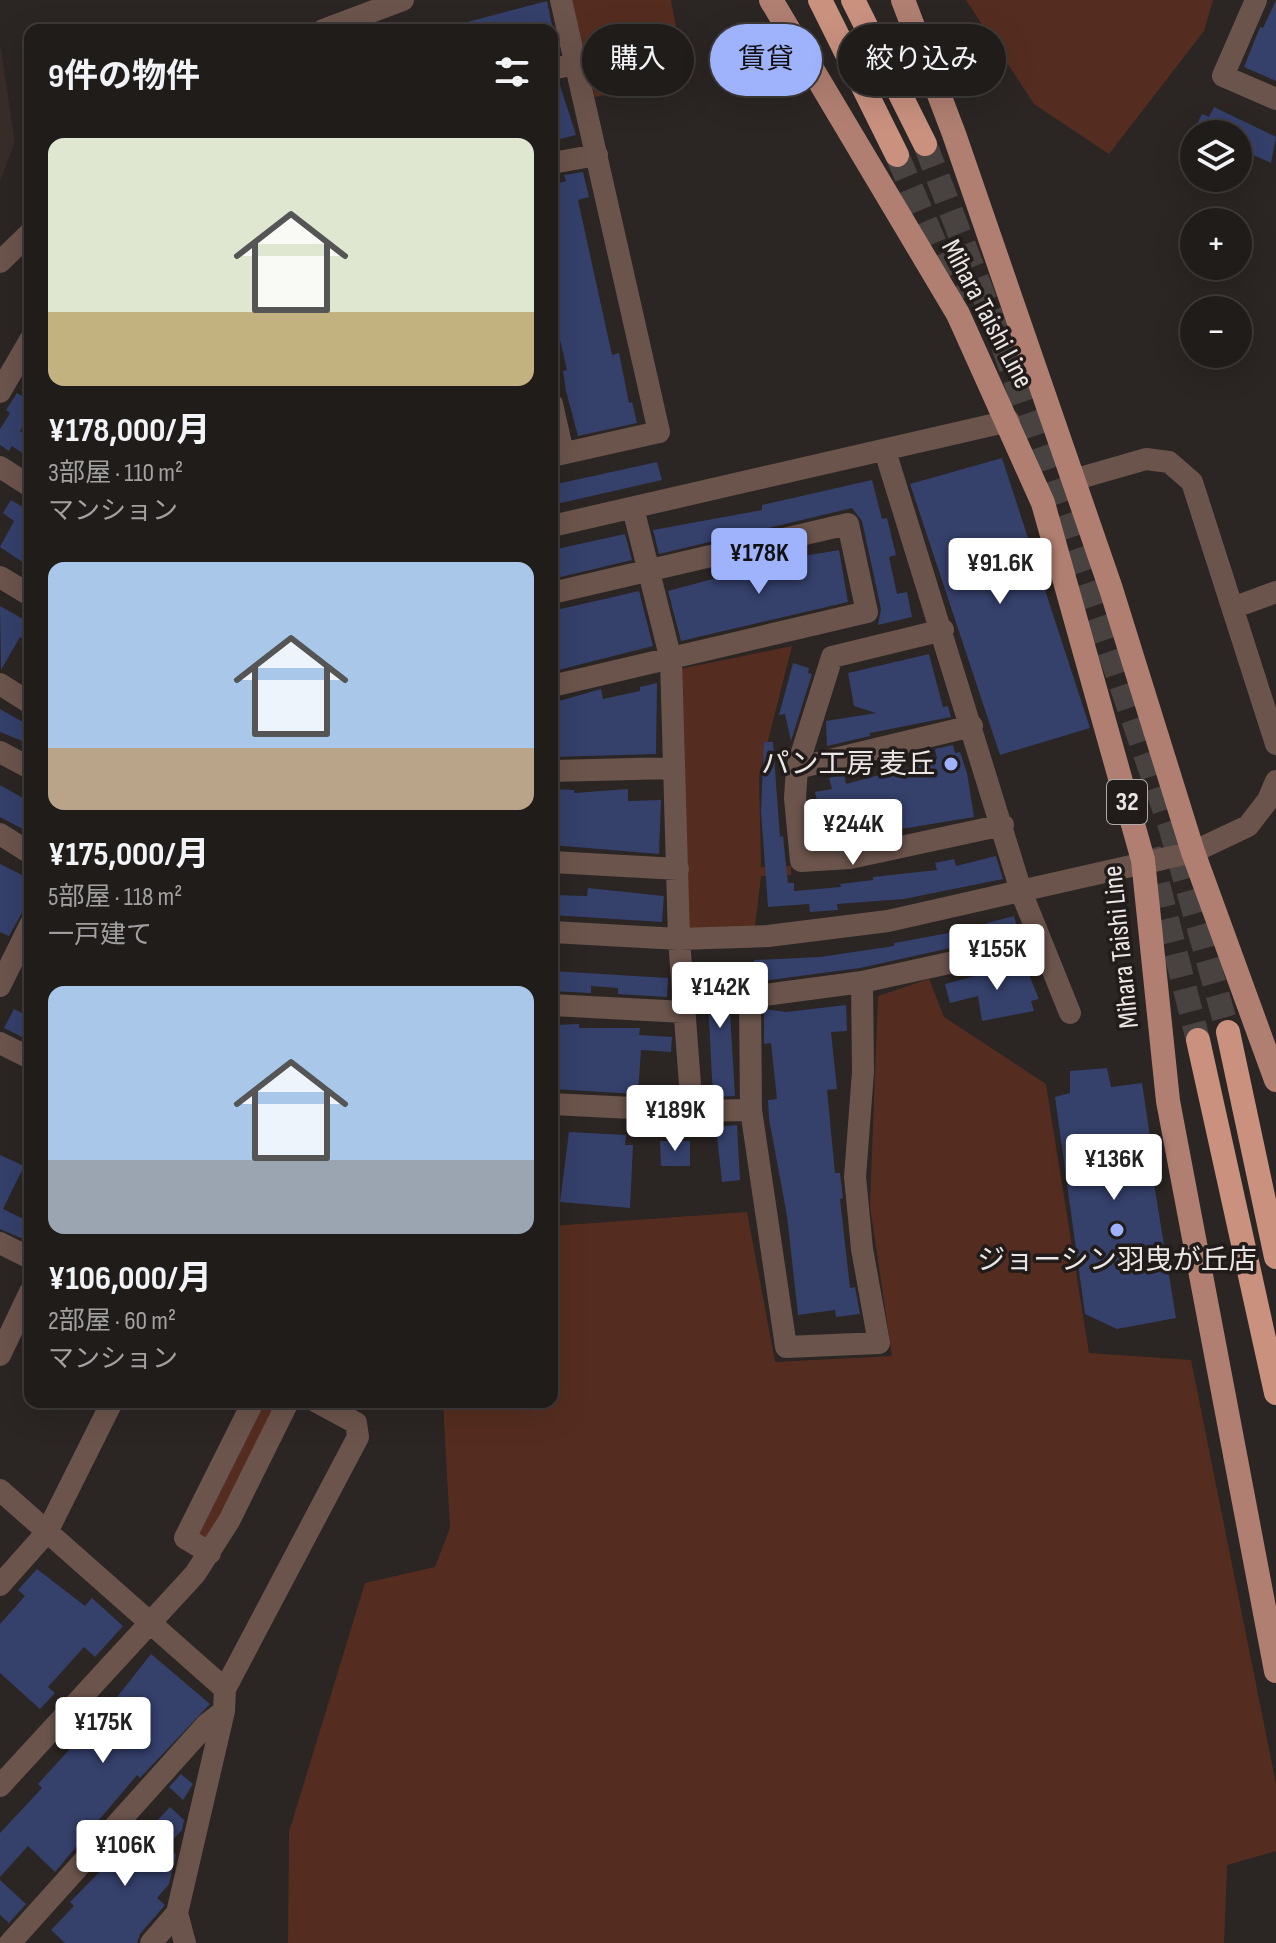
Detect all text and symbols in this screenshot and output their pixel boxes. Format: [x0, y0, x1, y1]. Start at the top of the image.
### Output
chip: 購入 [582, 24, 694, 96]
chip: 賃貸 [710, 24, 822, 96]
chip: 絞り込み [838, 24, 1006, 96]
icon: filters [490, 50, 534, 94]
text: 9件の物件 [48, 56, 200, 97]
map controls [1180, 120, 1252, 368]
button: layers [1180, 120, 1252, 192]
icon: home [219, 190, 363, 334]
button: + [1180, 208, 1252, 280]
street label: Mihara Taishi Line [934, 234, 1040, 394]
button: − [1180, 296, 1252, 368]
text: ¥178,000/月 [48, 410, 211, 451]
text: 3部屋 · 110 m² [48, 458, 183, 489]
text: マンション [48, 496, 178, 527]
pin: ¥178K [703, 528, 815, 596]
text: ¥178K [729, 538, 789, 569]
pin: ¥91.6K [935, 538, 1065, 606]
text: ¥91.6K [967, 548, 1033, 579]
icon: home [219, 614, 363, 758]
place label: パン工房 麦丘 [761, 748, 935, 781]
marker: パン工房 麦丘 [942, 755, 960, 773]
road number: 32 [1107, 780, 1147, 824]
pin: ¥244K [797, 799, 909, 867]
text: ¥244K [822, 809, 884, 840]
text: ¥175,000/月 [48, 834, 210, 875]
street label: Mihara Taishi Line [1096, 864, 1146, 1030]
text: 5部屋 · 118 m² [48, 882, 182, 913]
text: 一戸建て [48, 920, 152, 951]
pin: ¥155K [941, 924, 1053, 992]
text: ¥155K [967, 934, 1027, 965]
pin: ¥142K [664, 962, 776, 1030]
text: ¥142K [690, 972, 750, 1003]
icon: home [219, 1038, 363, 1182]
pin: ¥189K [619, 1085, 731, 1153]
text: ¥189K [645, 1095, 705, 1126]
pin: ¥136K [1058, 1134, 1170, 1202]
text: ¥136K [1084, 1144, 1144, 1175]
marker: ジョーシン羽曳が丘店 [1108, 1221, 1126, 1239]
place label: ジョーシン羽曳が丘店 [977, 1244, 1257, 1277]
text: ¥106,000/月 [48, 1258, 212, 1299]
text: 2部屋 · 60 m² [48, 1306, 176, 1337]
text: マンション [48, 1344, 178, 1375]
pin: ¥175K [47, 1697, 159, 1765]
text: ¥175K [74, 1707, 132, 1738]
pin: ¥106K [69, 1820, 181, 1888]
text: ¥106K [95, 1830, 156, 1861]

